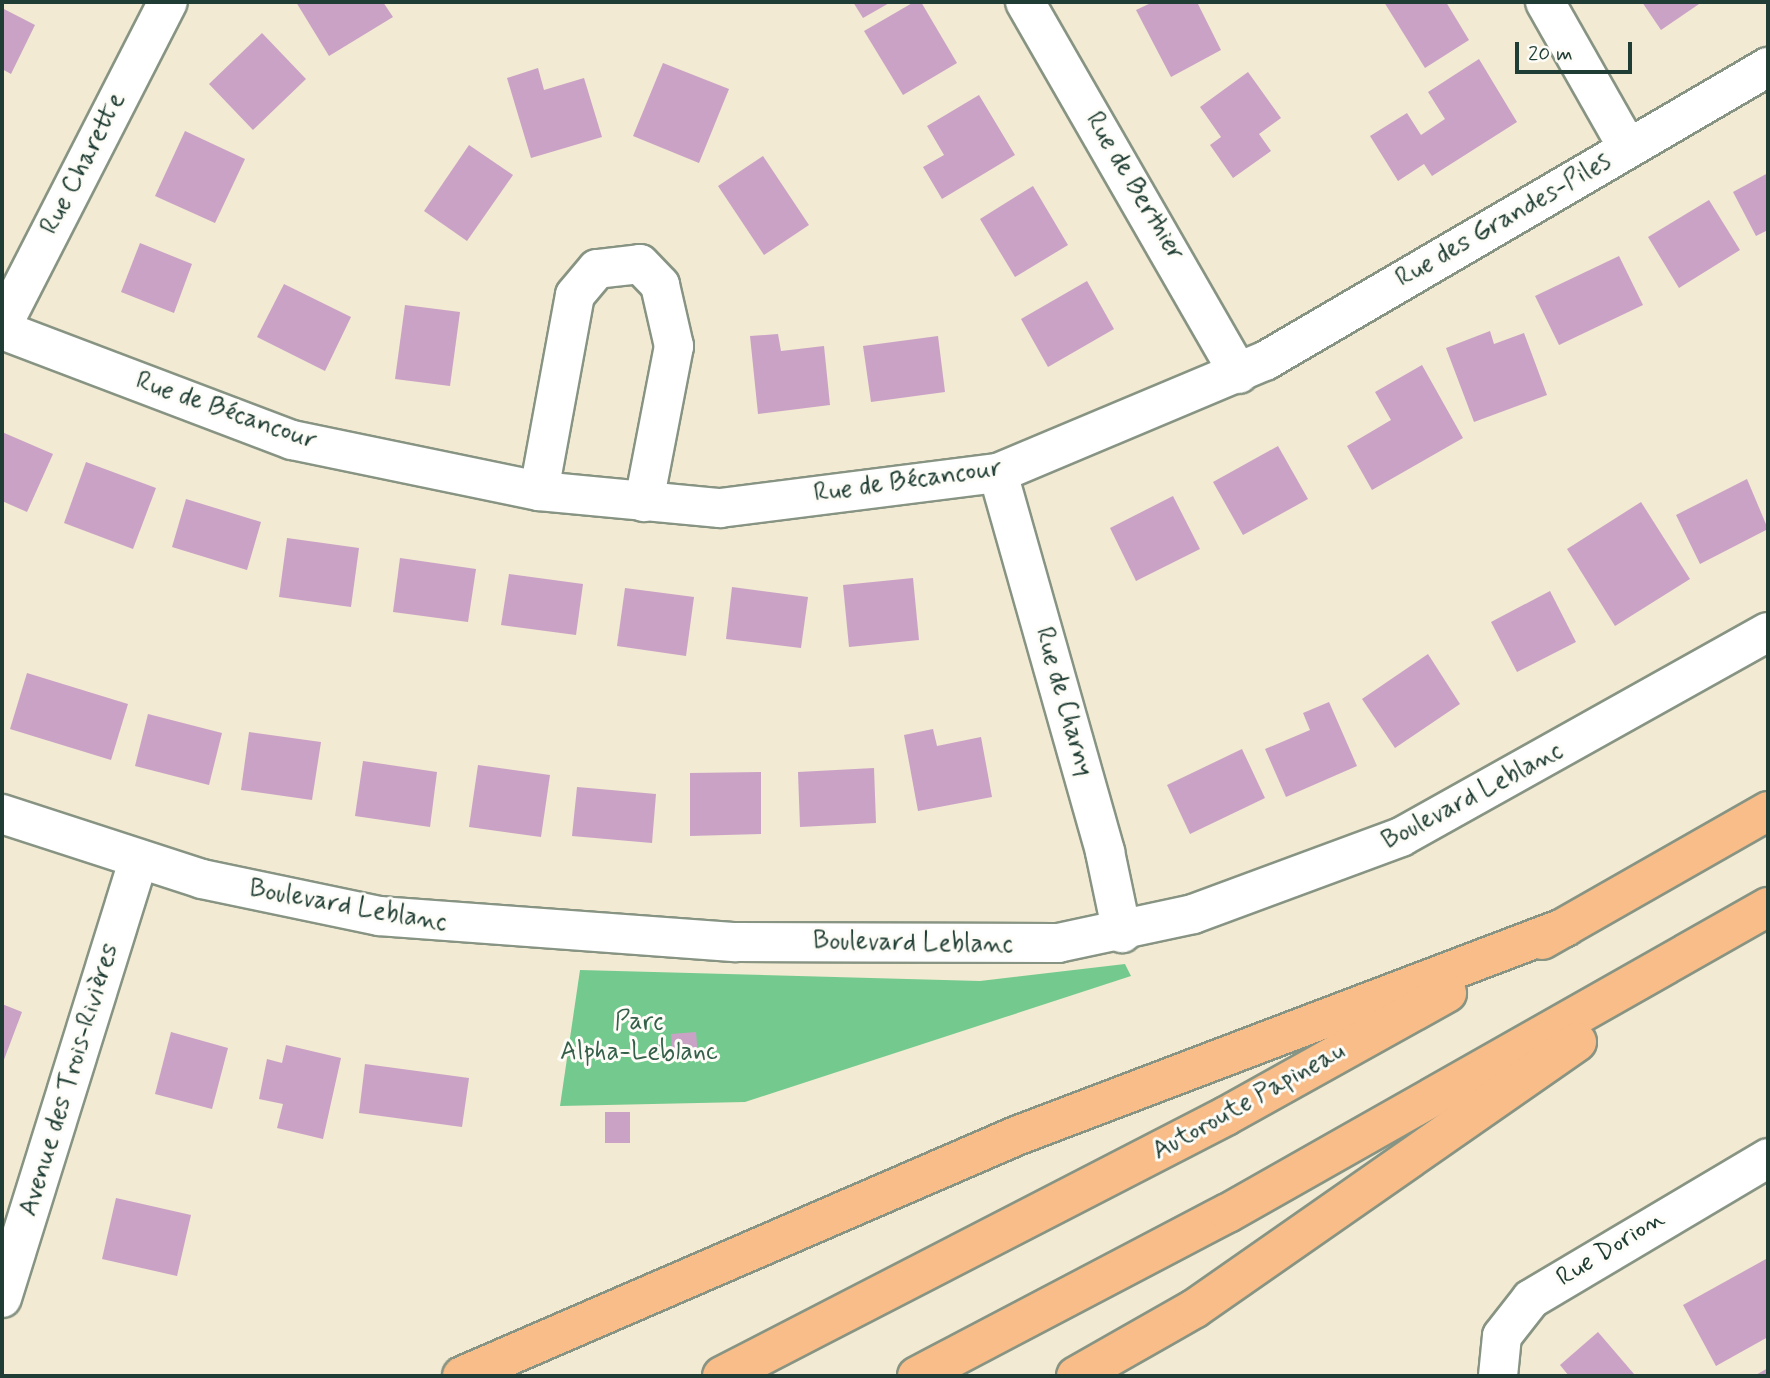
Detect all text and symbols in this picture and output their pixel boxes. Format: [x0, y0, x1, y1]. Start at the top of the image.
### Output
scale bar [1518, 28, 1635, 72]
text: 20 m [1528, 40, 1573, 68]
street label: Rue Charette [35, 88, 133, 240]
street label: Rue de Berthier [1077, 107, 1191, 267]
street label: Rue des Grandes-Piles [1389, 146, 1619, 296]
street label: Rue de Bécancour [131, 366, 321, 458]
street label: Rue de Bécancour [811, 453, 1005, 511]
street label: Rue de Charny [1026, 621, 1100, 783]
street label: Boulevard Leblanc [1379, 737, 1567, 857]
street label: Boulevard Leblanc [248, 875, 448, 939]
street label: Boulevard Leblanc [814, 927, 1012, 961]
street label: Avenue des Trois-Rivières [14, 940, 126, 1220]
park label: Parc Alpha-Leblanc [560, 1007, 718, 1068]
street label: Autoroute Papineau [1147, 1036, 1351, 1168]
street label: Rue Dorion [1551, 1203, 1671, 1295]

